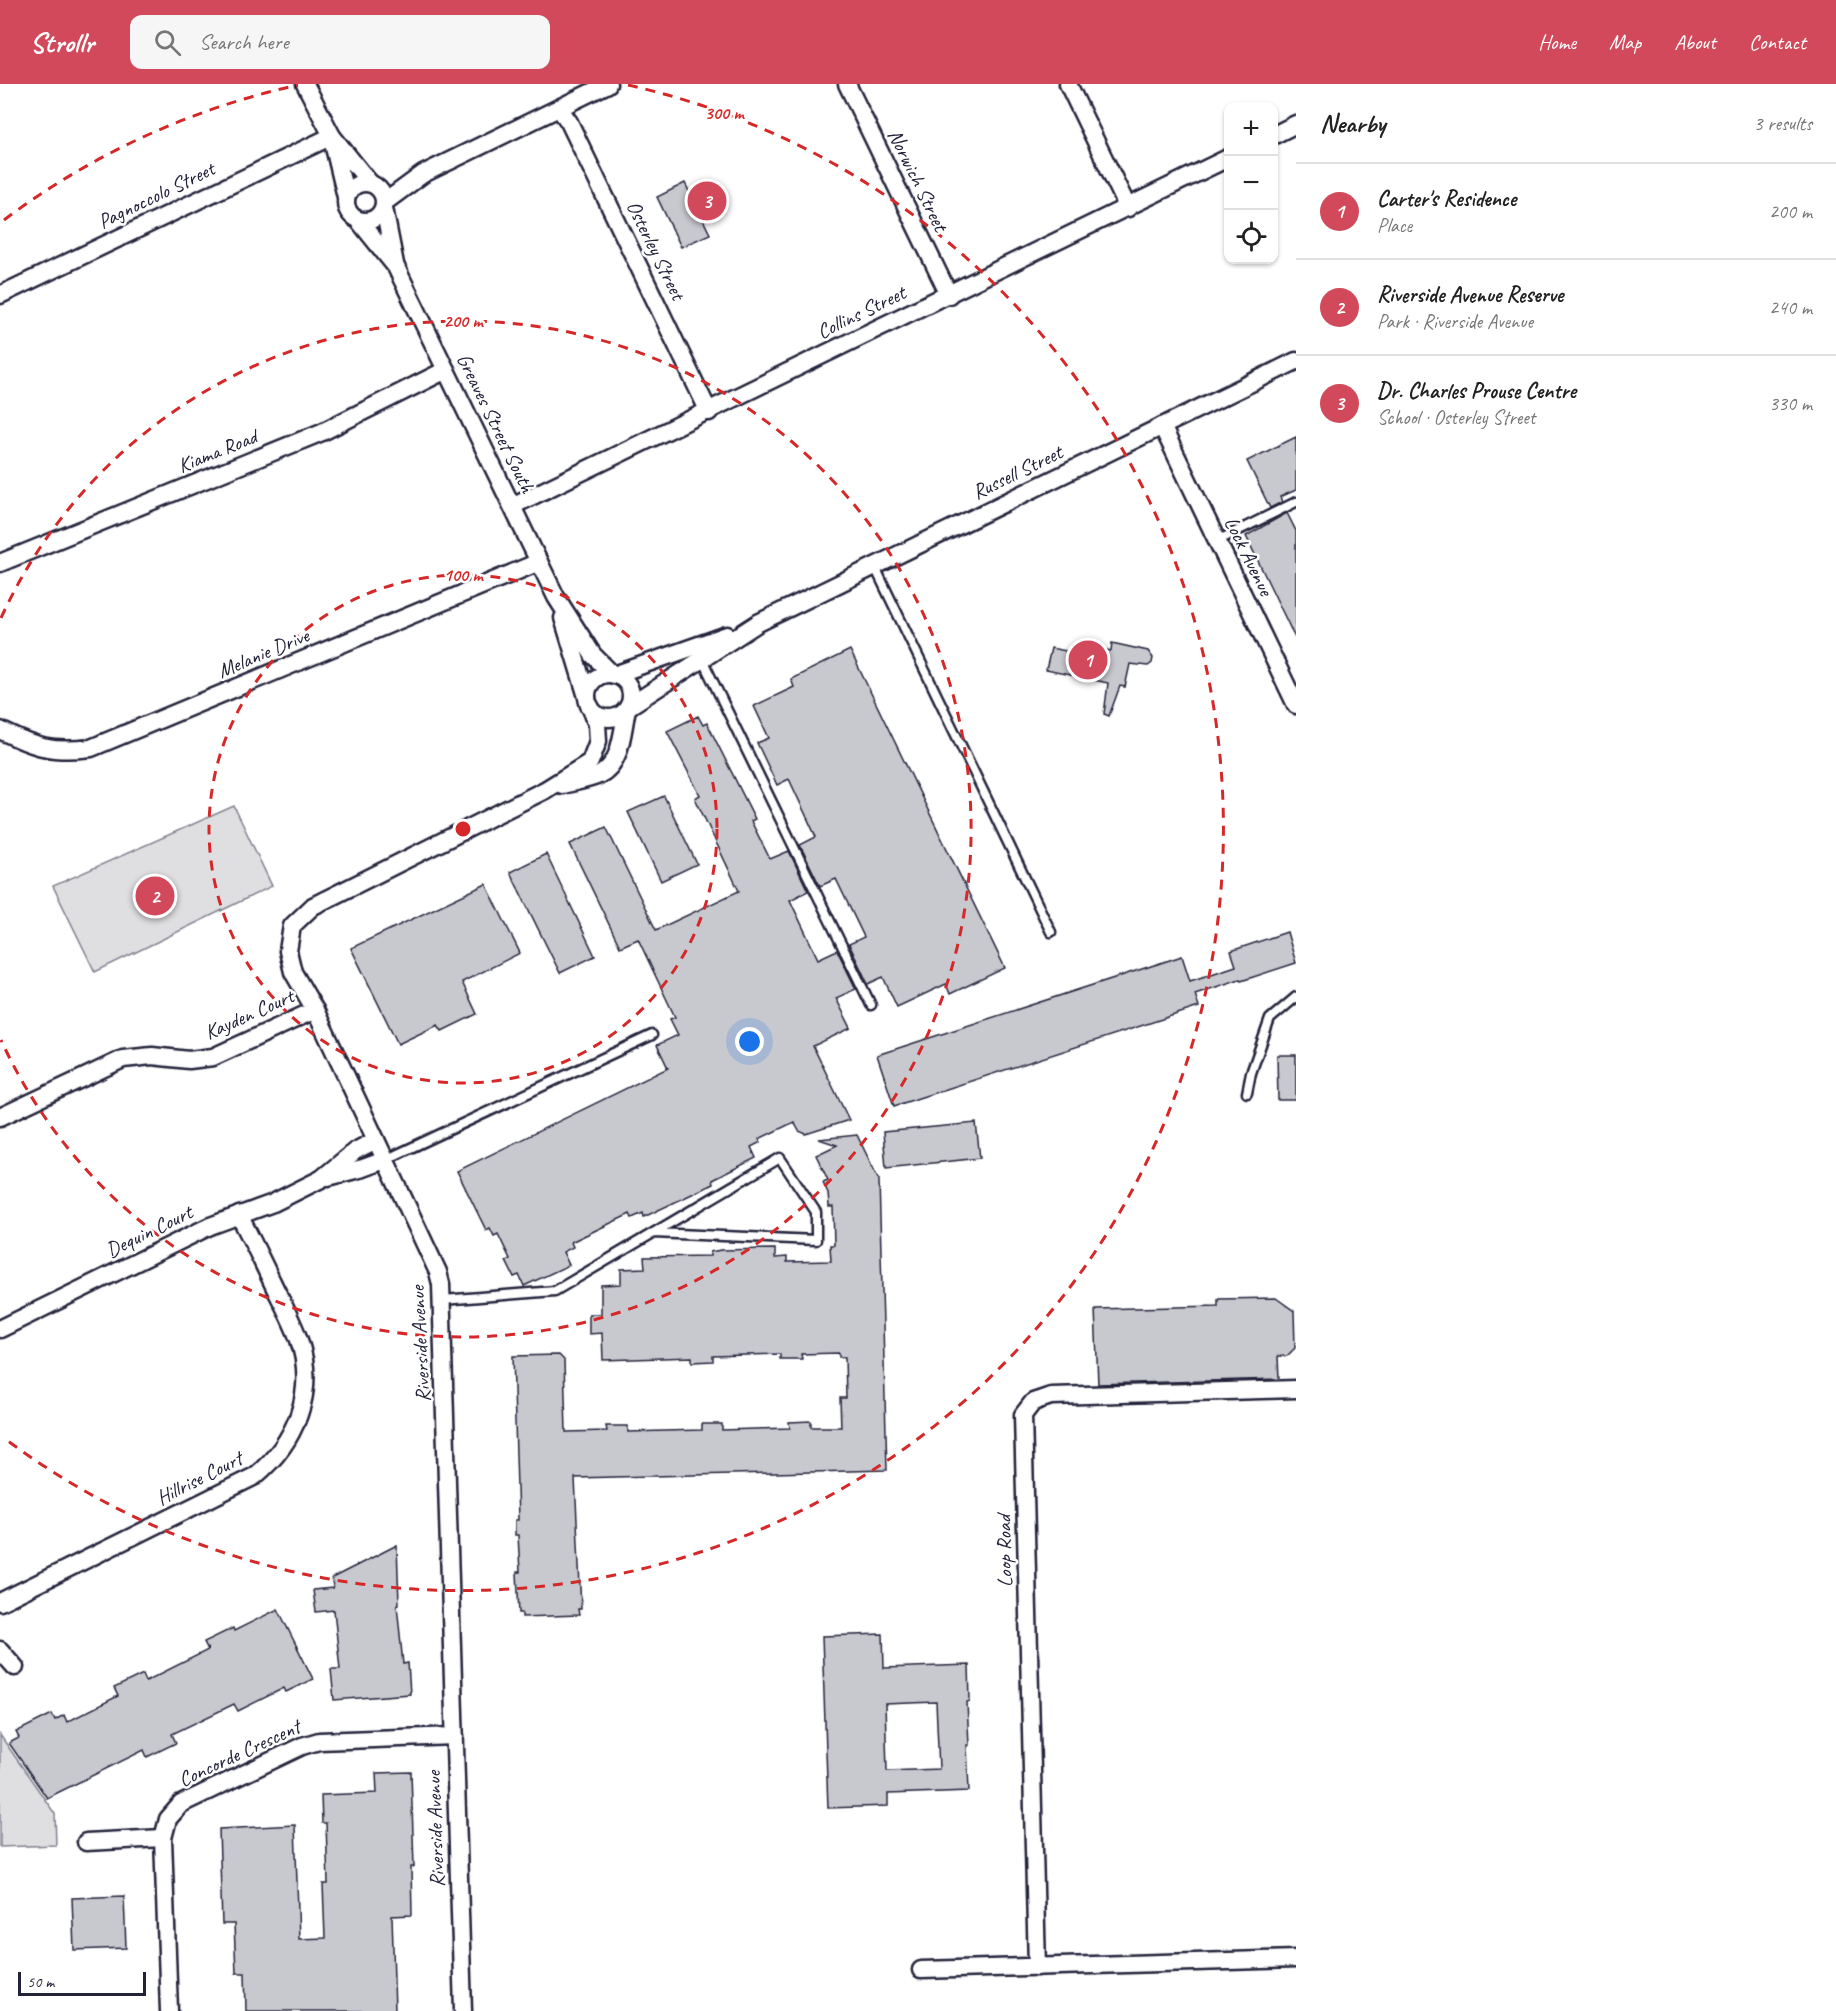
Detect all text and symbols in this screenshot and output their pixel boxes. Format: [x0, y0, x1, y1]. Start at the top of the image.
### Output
search box [130, 15, 550, 69]
text: Strollr [30, 25, 94, 60]
icon: search [151, 26, 184, 59]
text: Search here [199, 28, 289, 56]
text: Home [1538, 29, 1576, 55]
text: Map [1609, 29, 1641, 55]
text: About [1674, 29, 1716, 55]
text: Contact [1749, 29, 1806, 55]
text: 300 m [705, 102, 745, 124]
map controls [1224, 102, 1278, 264]
button: + [1224, 102, 1278, 156]
text: Nearby [1320, 107, 1385, 140]
text: 3 results [1753, 111, 1812, 136]
street label: Norwich Street [882, 125, 955, 237]
street label: Pagnoccolo Street [93, 155, 220, 234]
button: − [1224, 156, 1278, 210]
pin: 3 [688, 178, 726, 224]
text: Carter's Residence [1377, 185, 1516, 213]
street label: Osterley Street [621, 196, 692, 306]
text: 1 [1335, 199, 1344, 224]
text: 200 m [1769, 199, 1812, 224]
button: locate [1224, 210, 1278, 264]
text: Place [1377, 213, 1412, 238]
street label: Collins Street [812, 279, 911, 345]
text: Riverside Avenue Reserve [1377, 281, 1563, 309]
text: 2 [1335, 295, 1344, 320]
text: 240 m [1769, 295, 1812, 320]
text: Park · Riverside Avenue [1377, 309, 1533, 334]
text: 200 m [444, 310, 484, 332]
street label: Greaves Street South [451, 349, 542, 498]
text: Dr. Charles Prouse Centre [1377, 377, 1576, 405]
text: 3 [1335, 391, 1344, 416]
text: 330 m [1769, 391, 1812, 416]
text: School · Osterley Street [1377, 405, 1535, 430]
street label: Kiama Road [174, 422, 264, 479]
street label: Russell Street [968, 438, 1068, 505]
street label: Lock Avenue [1219, 512, 1280, 602]
text: 100 m [444, 564, 484, 586]
street label: Melanie Drive [213, 622, 314, 684]
pin: 1 [1068, 638, 1108, 682]
centre of rings [453, 819, 473, 839]
pin: 2 [136, 874, 174, 918]
street label: Kayden Court [200, 982, 299, 1045]
your location [735, 1027, 764, 1056]
street label: Dequin Court [102, 1198, 198, 1263]
street label: Riverside Avenue [404, 1283, 436, 1403]
street label: Hillrise Court [152, 1444, 249, 1511]
street label: Loop Road [990, 1511, 1018, 1587]
street label: Concorde Crescent [174, 1712, 307, 1793]
street label: Riverside Avenue [420, 1768, 450, 1888]
scale bar [18, 1969, 146, 1996]
text: 50 m [27, 1972, 54, 1992]

